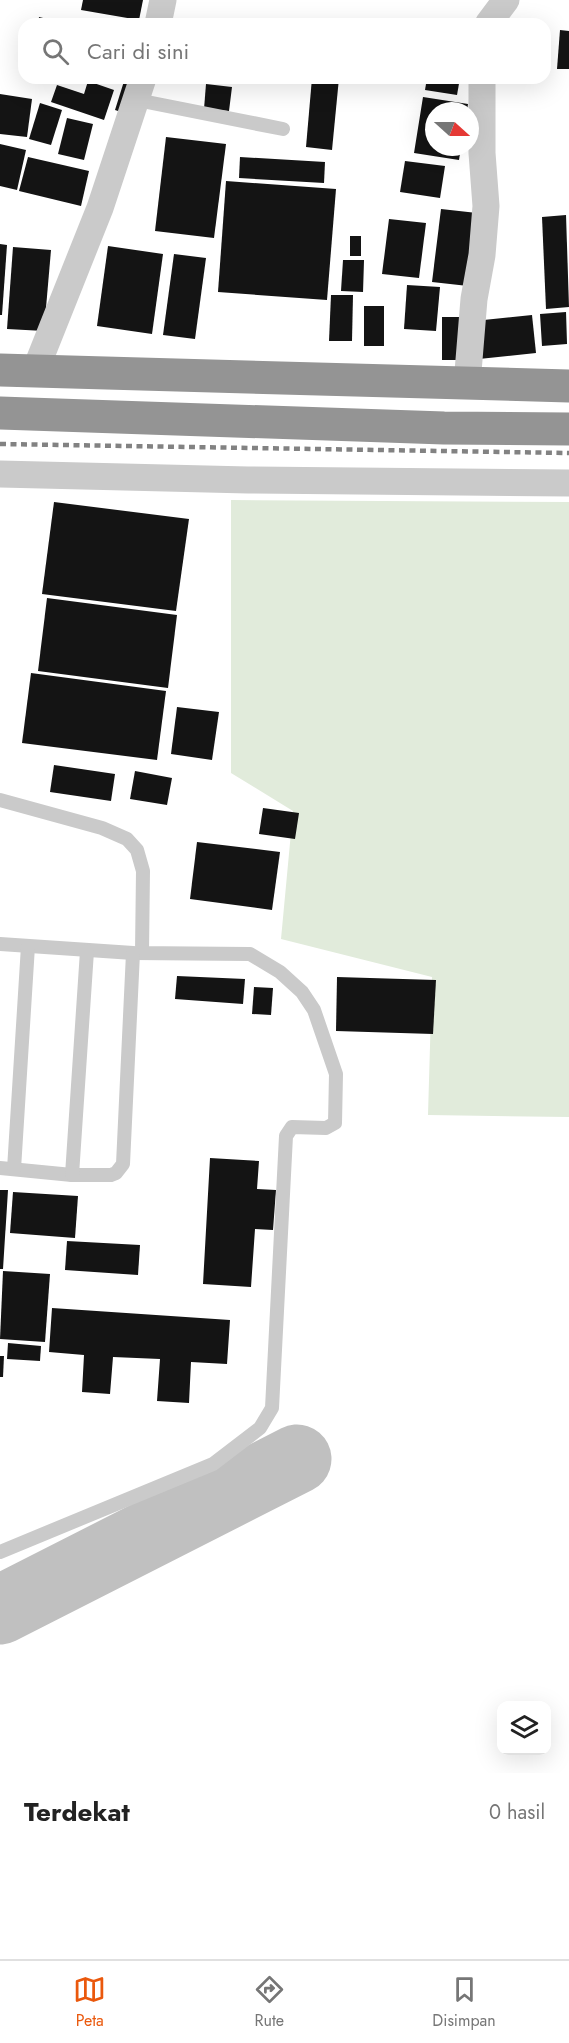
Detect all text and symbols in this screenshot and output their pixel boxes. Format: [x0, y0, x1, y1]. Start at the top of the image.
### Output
search box [18, 18, 551, 84]
icon: search [39, 35, 72, 68]
text: Cari di sini [87, 35, 189, 67]
north arrow [425, 102, 479, 156]
map controls [497, 1701, 551, 1755]
button: layers [497, 1701, 551, 1755]
text: Terdekat [24, 1793, 130, 1831]
text: 0 hasil [489, 1798, 545, 1827]
tab: Peta [73, 1973, 106, 2032]
tab: Rute [253, 1973, 286, 2032]
tab: Disimpan [432, 1973, 496, 2032]

